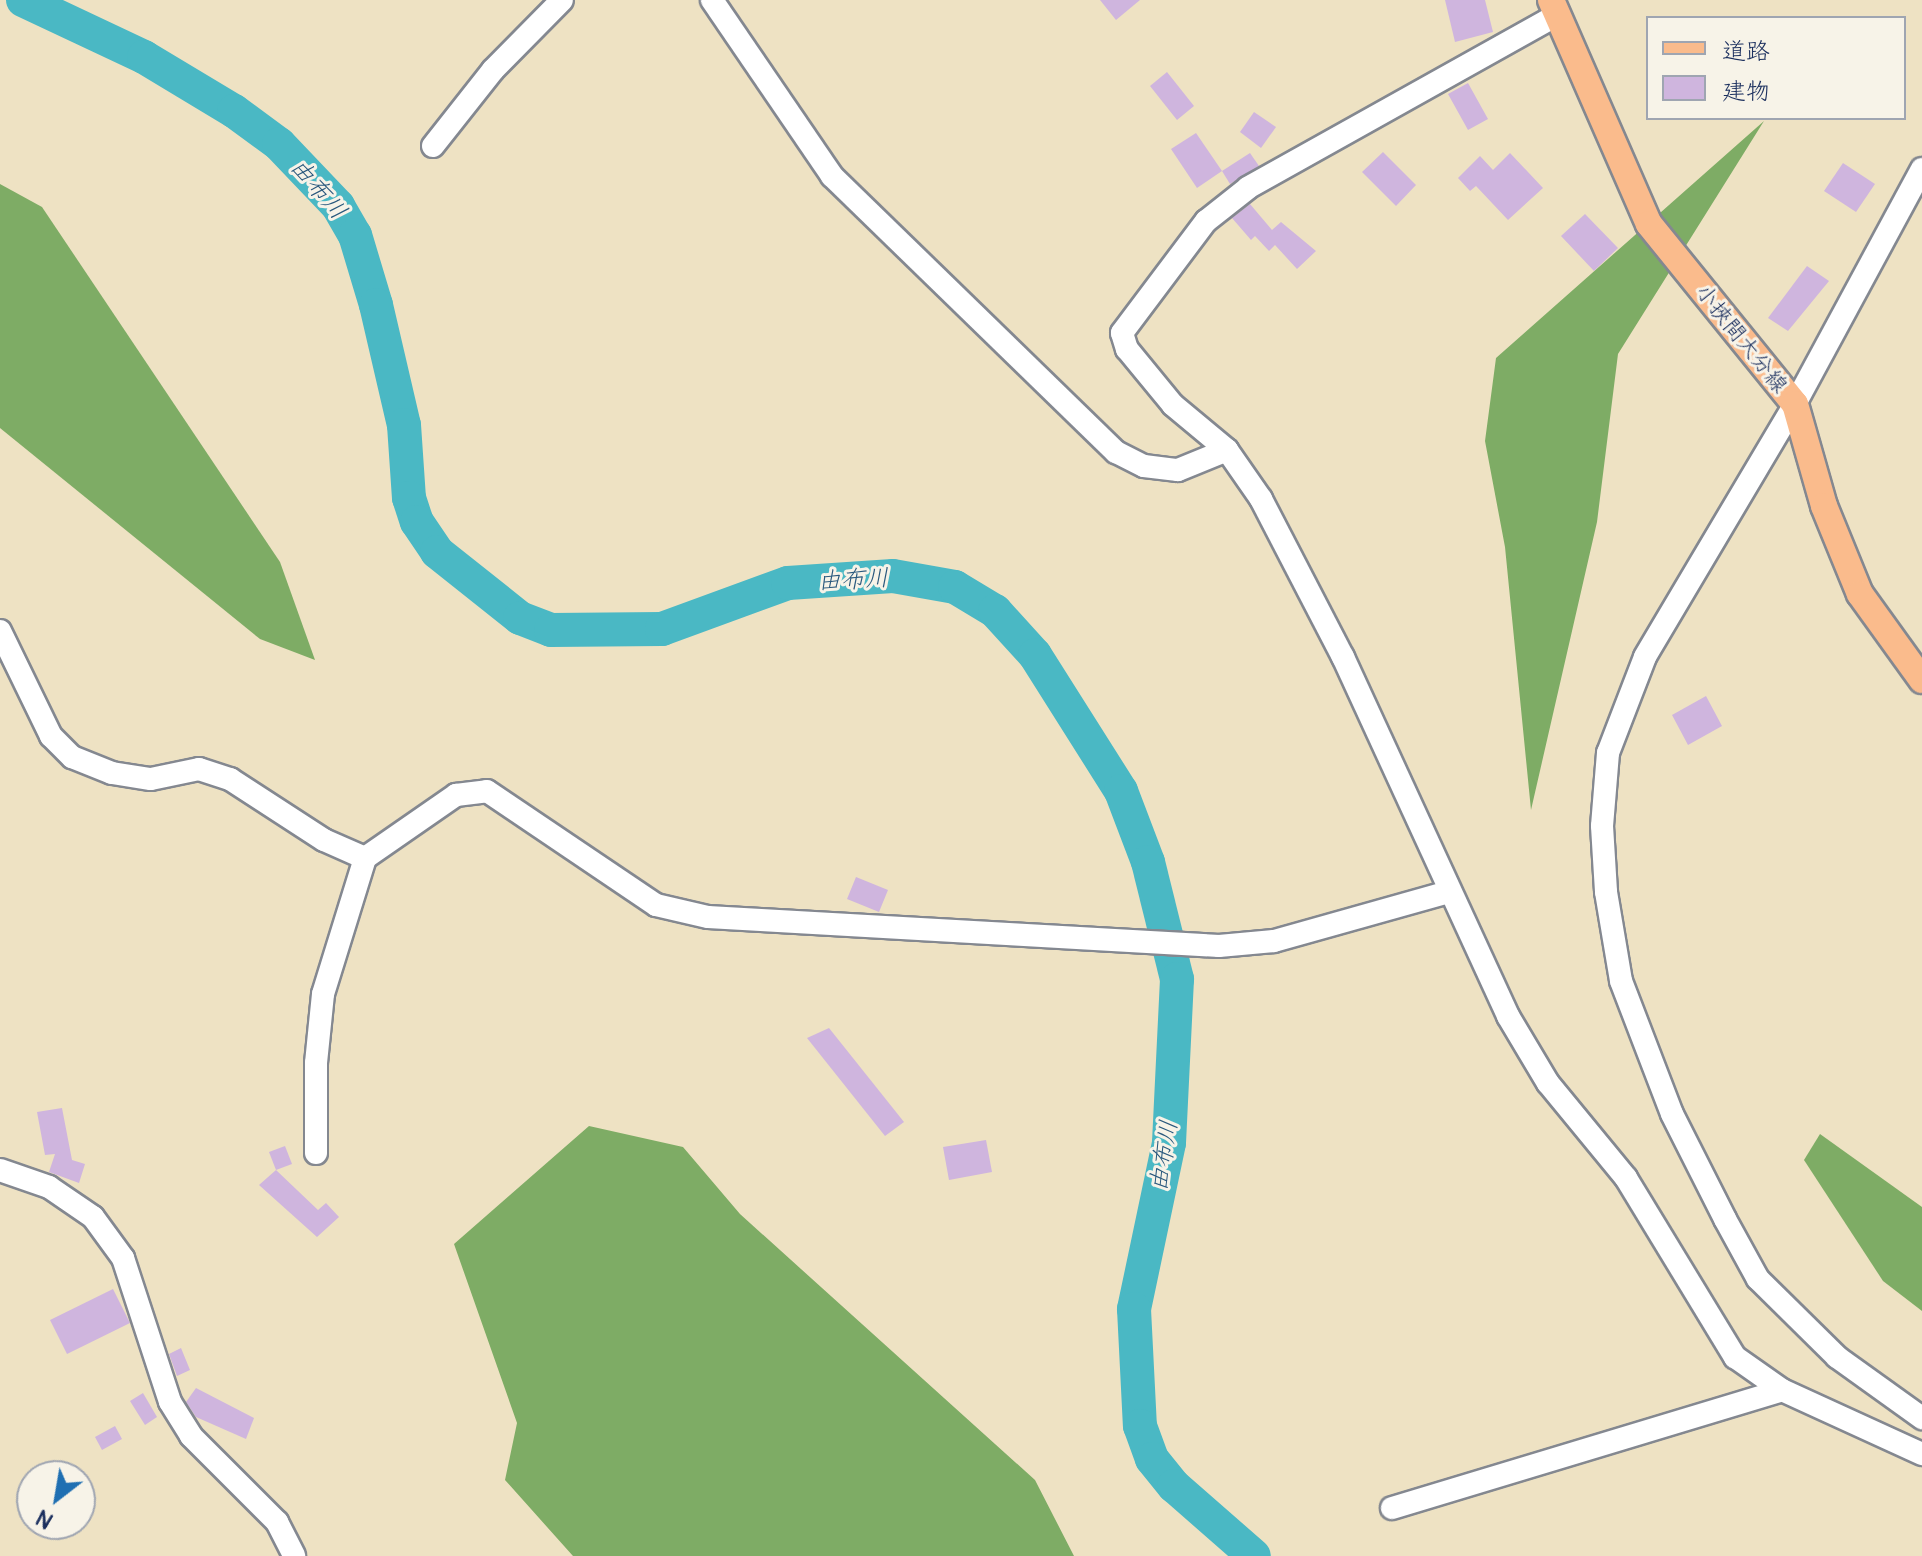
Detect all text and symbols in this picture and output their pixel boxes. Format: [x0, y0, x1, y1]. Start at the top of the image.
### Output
legend [1646, 16, 1906, 120]
text: 道路 [1722, 37, 1770, 66]
text: 建物 [1722, 77, 1770, 106]
water label: 由布川 [284, 152, 352, 226]
street label: 小挾間大分線 [1689, 279, 1793, 399]
water label: 由布川 [816, 564, 890, 596]
water label: 由布川 [1144, 1118, 1184, 1194]
north arrow [16, 1460, 96, 1540]
text: N [31, 1503, 58, 1535]

